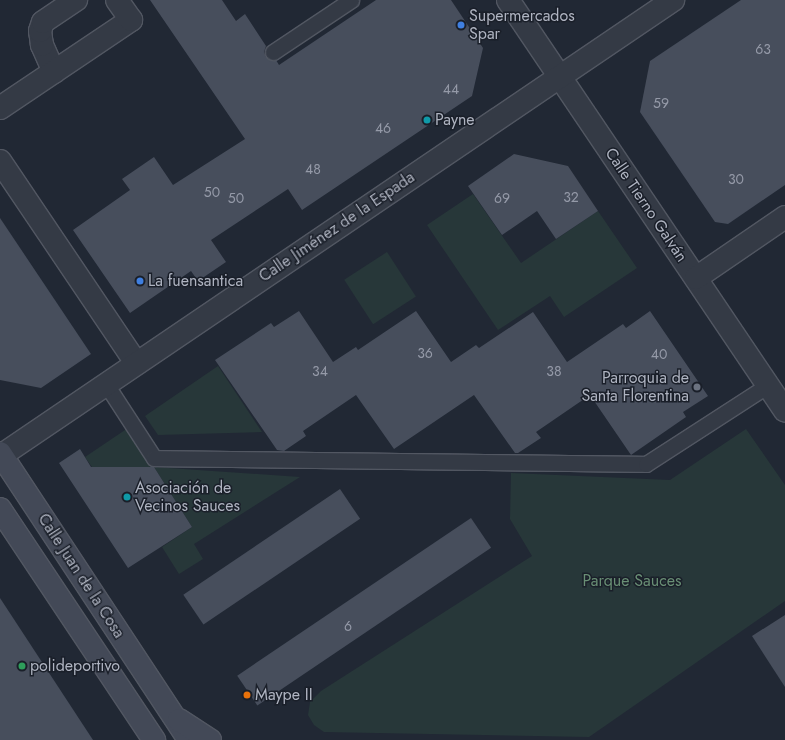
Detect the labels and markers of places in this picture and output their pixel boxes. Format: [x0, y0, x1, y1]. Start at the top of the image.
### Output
place label: Supermercados Spar [469, 6, 575, 44]
marker: Supermercados Spar [456, 20, 466, 30]
place label: Payne [435, 110, 475, 130]
marker: Payne [422, 115, 432, 125]
place label: La fuensantica [148, 271, 243, 291]
marker: La fuensantica [135, 276, 145, 286]
place label: Parroquia de Santa Florentina [581, 368, 689, 406]
marker: Parroquia de Santa Florentina [692, 382, 702, 392]
place label: Asociación de Vecinos Sauces [135, 478, 240, 516]
marker: Asociación de Vecinos Sauces [122, 492, 132, 502]
place label: polideportivo [30, 656, 120, 676]
marker: polideportivo [17, 661, 27, 671]
place label: Maype II [255, 685, 313, 705]
marker: Maype II [242, 690, 252, 700]

